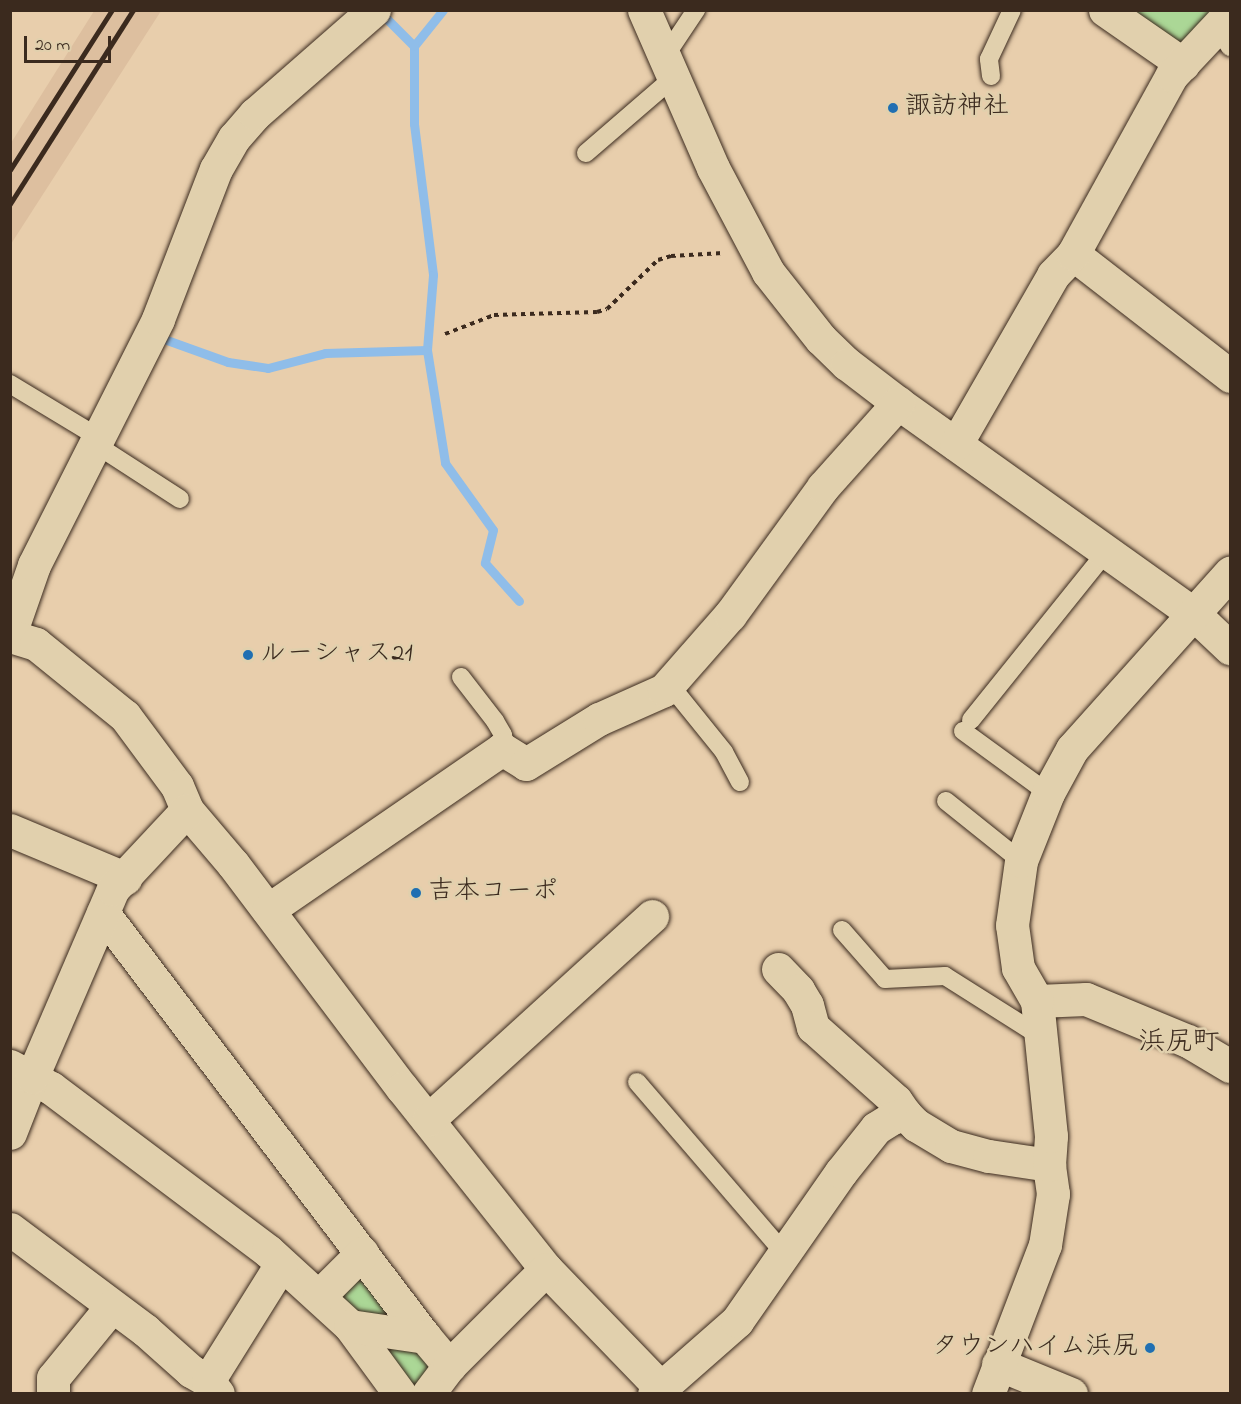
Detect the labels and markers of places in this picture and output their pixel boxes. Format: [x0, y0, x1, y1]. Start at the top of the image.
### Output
place label: 諏訪神社 [905, 92, 1009, 124]
marker: 諏訪神社 [886, 101, 900, 115]
place label: ルーシャス21 [260, 639, 412, 671]
marker: ルーシャス21 [241, 648, 255, 662]
place label: 吉本コーポ [428, 877, 558, 909]
marker: 吉本コーポ [409, 886, 423, 900]
place label: タウンハイム浜尻 [930, 1332, 1138, 1364]
marker: タウンハイム浜尻 [1143, 1341, 1157, 1355]

